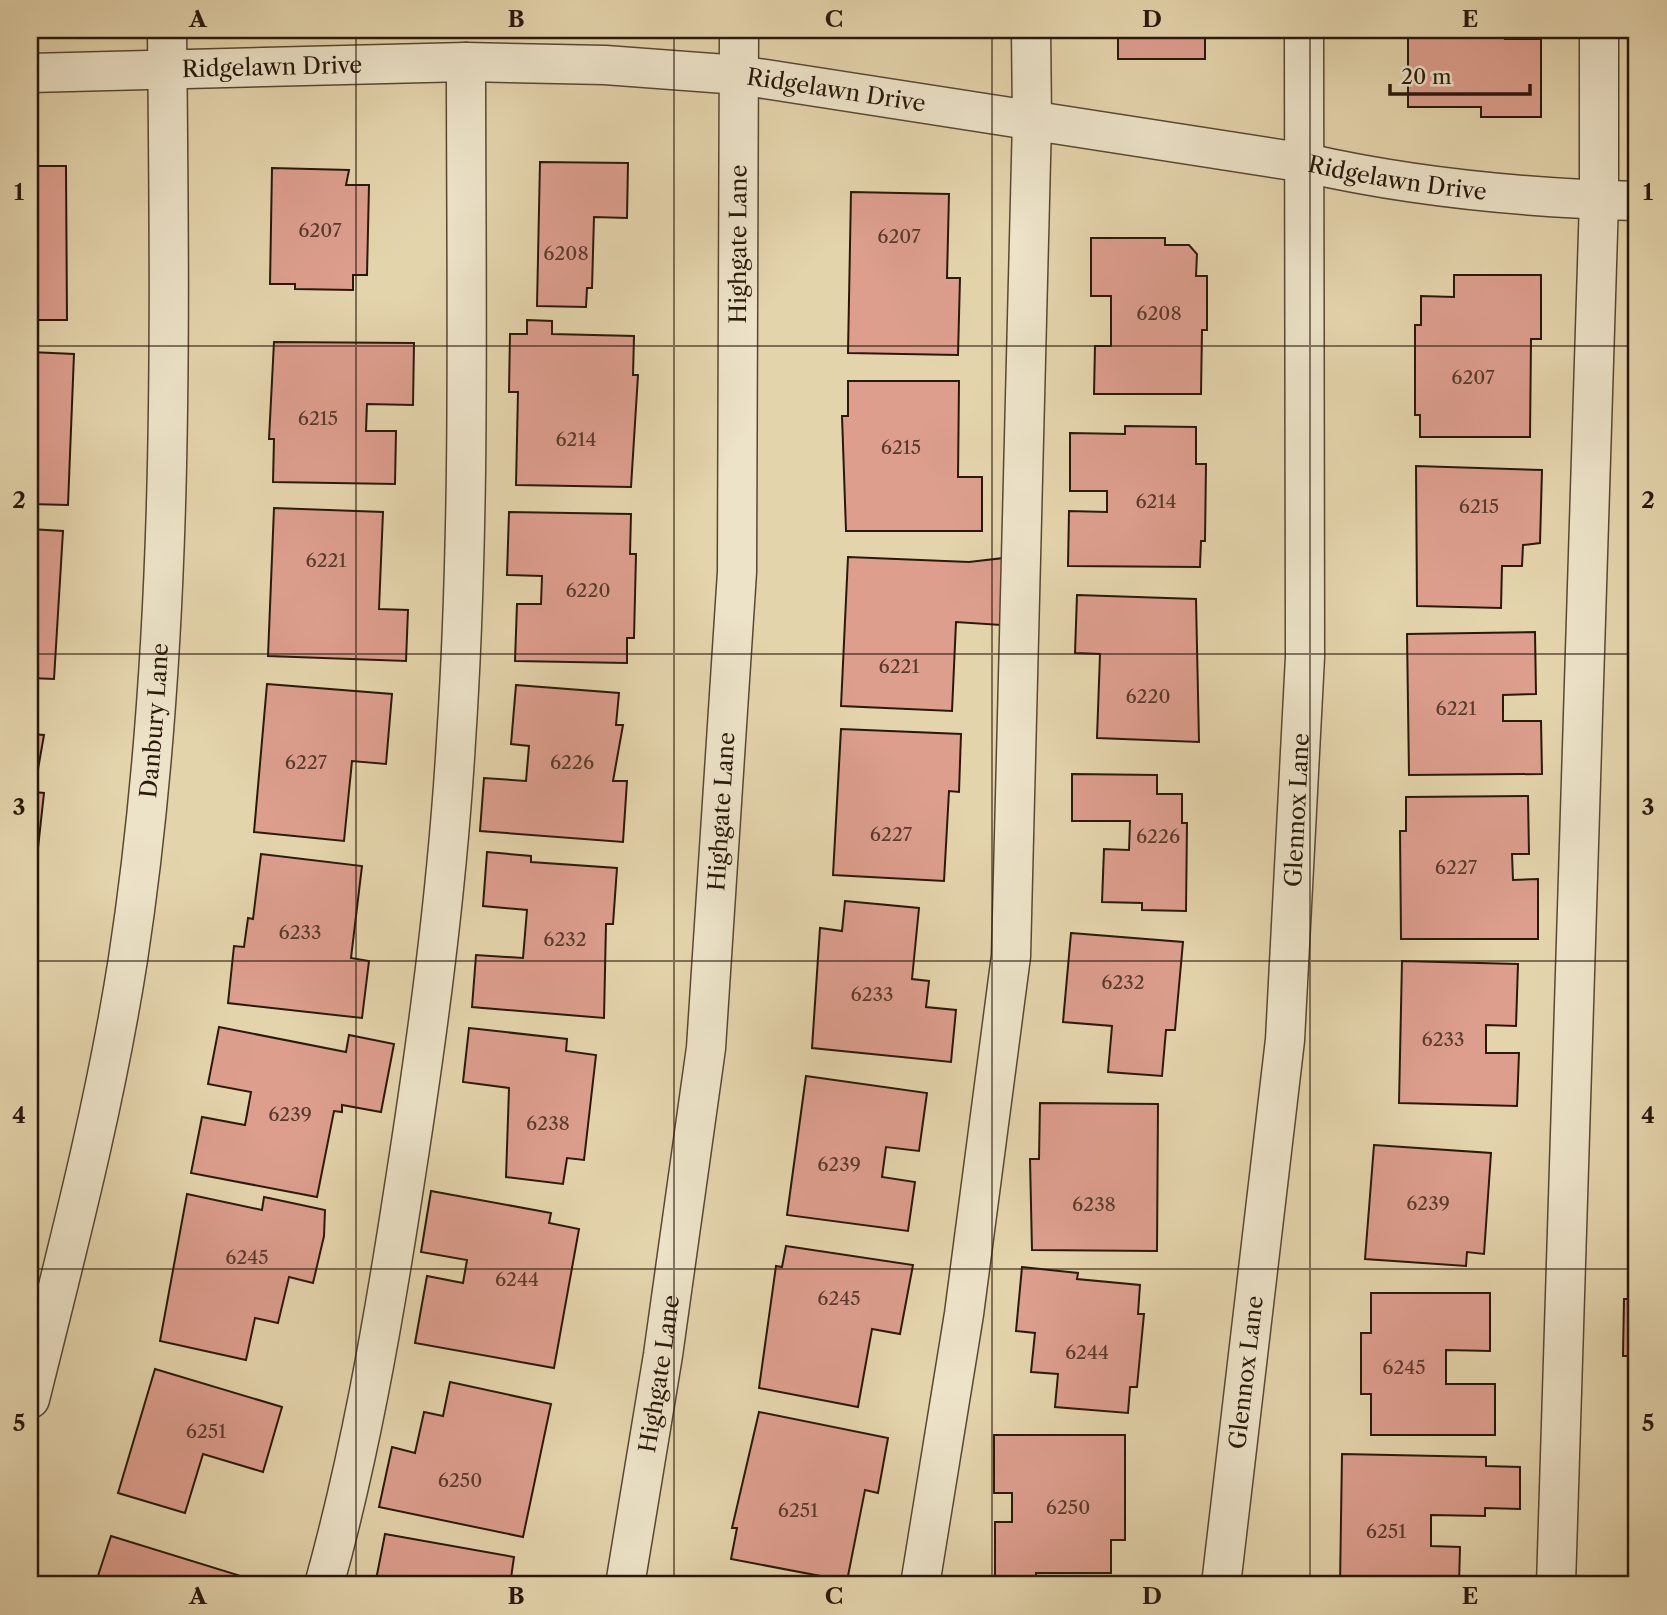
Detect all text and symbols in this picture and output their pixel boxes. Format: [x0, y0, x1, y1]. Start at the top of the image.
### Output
text: A [188, 5, 208, 33]
text: B [507, 5, 525, 33]
text: C [825, 5, 843, 33]
text: D [1142, 5, 1162, 33]
text: E [1462, 5, 1478, 33]
street label: Ridgelawn Drive [181, 51, 363, 83]
scale bar [1390, 52, 1530, 96]
street label: Ridgelawn Drive [745, 62, 928, 118]
text: 20 m [1401, 64, 1452, 89]
street label: Ridgelawn Drive [1305, 150, 1488, 206]
street label: Highgate Lane [724, 164, 753, 324]
text: 1 [14, 178, 25, 206]
text: 1 [1643, 178, 1654, 206]
house number: 6207 [298, 219, 342, 242]
house number: 6207 [877, 225, 921, 248]
house number: 6208 [543, 242, 589, 265]
house number: 6208 [1136, 302, 1182, 325]
house number: 6207 [1451, 366, 1495, 389]
house number: 6215 [298, 407, 338, 430]
house number: 6214 [555, 428, 597, 451]
house number: 6215 [881, 436, 921, 459]
text: 2 [12, 486, 26, 514]
text: 2 [1641, 486, 1655, 514]
house number: 6214 [1135, 490, 1177, 513]
house number: 6215 [1459, 495, 1499, 518]
house number: 6221 [306, 549, 346, 572]
house number: 6220 [565, 579, 611, 602]
street label: Danbury Lane [134, 642, 174, 799]
house number: 6221 [879, 655, 919, 678]
house number: 6220 [1125, 685, 1171, 708]
house number: 6221 [1436, 697, 1476, 720]
street label: Highgate Lane [702, 731, 741, 892]
street label: Glennox Lane [1279, 732, 1315, 888]
house number: 6227 [285, 751, 328, 774]
house number: 6226 [550, 751, 594, 774]
text: 3 [13, 793, 26, 821]
text: 3 [1642, 793, 1655, 821]
house number: 6227 [870, 823, 913, 846]
house number: 6226 [1136, 825, 1180, 848]
house number: 6227 [1435, 856, 1478, 879]
house number: 6233 [279, 921, 321, 944]
house number: 6232 [543, 928, 587, 951]
house number: 6232 [1101, 971, 1145, 994]
house number: 6233 [851, 983, 893, 1006]
house number: 6233 [1422, 1028, 1464, 1051]
text: 4 [12, 1101, 26, 1129]
text: 4 [1641, 1101, 1655, 1129]
house number: 6239 [268, 1103, 312, 1126]
house number: 6238 [526, 1112, 570, 1135]
house number: 6239 [817, 1153, 861, 1176]
house number: 6239 [1406, 1192, 1450, 1215]
house number: 6238 [1072, 1193, 1116, 1216]
house number: 6245 [225, 1246, 269, 1269]
house number: 6244 [495, 1268, 539, 1291]
house number: 6245 [817, 1287, 861, 1310]
street label: Highgate Lane [633, 1293, 685, 1455]
street label: Glennox Lane [1223, 1294, 1269, 1451]
house number: 6244 [1065, 1341, 1109, 1364]
house number: 6245 [1382, 1356, 1426, 1379]
text: 5 [13, 1409, 25, 1437]
text: 5 [1642, 1409, 1654, 1437]
house number: 6251 [186, 1420, 226, 1443]
house number: 6250 [438, 1469, 482, 1492]
house number: 6250 [1046, 1496, 1090, 1519]
house number: 6251 [778, 1499, 818, 1522]
house number: 6251 [1366, 1520, 1406, 1543]
text: A [188, 1582, 208, 1610]
text: B [507, 1582, 525, 1610]
text: C [825, 1582, 843, 1610]
text: D [1142, 1582, 1162, 1610]
text: E [1462, 1582, 1478, 1610]

